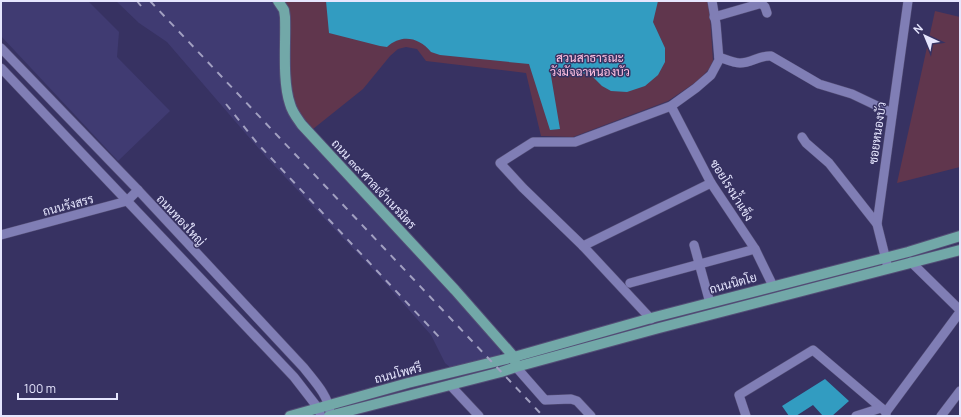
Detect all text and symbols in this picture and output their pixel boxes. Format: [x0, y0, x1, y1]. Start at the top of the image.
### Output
north arrow [905, 16, 945, 56]
text: N [910, 20, 926, 37]
park label: สวนสาธารณะ วังมัจฉาหนองบัว [550, 49, 630, 80]
street label: ซอยหนองบัว [864, 101, 890, 165]
street label: ถนน ๓๙ ศาลเจ้าเนรมิตร [328, 135, 420, 233]
street label: ซอยโรงน้ำแข็ง [706, 155, 759, 224]
street label: ถนนรังสรร [41, 190, 96, 220]
street label: ถนนทองใหญ่ [153, 191, 209, 250]
street label: ถนนนิตโย [707, 268, 759, 298]
street label: ถนนโพศรี [372, 358, 424, 387]
scale bar [18, 375, 117, 401]
text: 100 m [24, 380, 56, 397]

